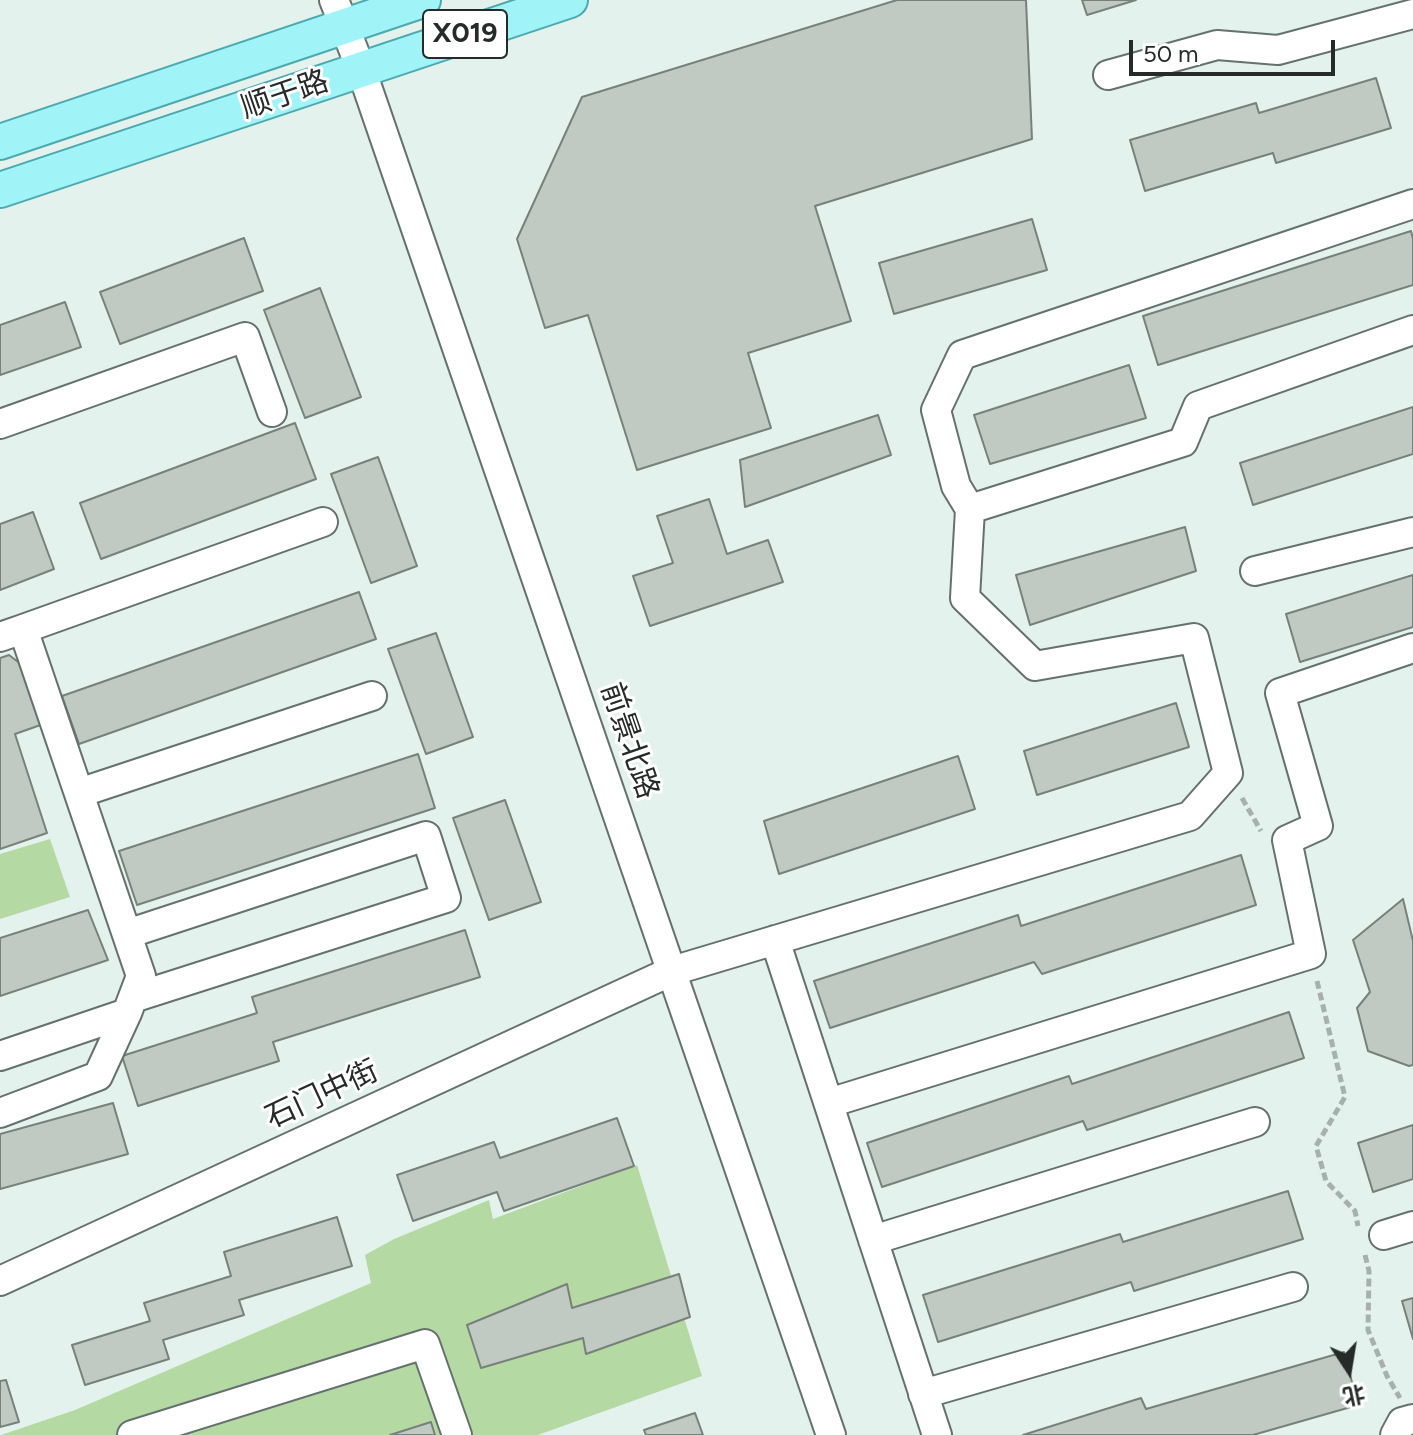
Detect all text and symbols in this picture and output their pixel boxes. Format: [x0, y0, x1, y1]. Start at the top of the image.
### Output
road number: X019 [423, 10, 507, 58]
scale bar [1133, 24, 1339, 74]
text: 50 m [1143, 39, 1199, 68]
street label: 顺于路 [237, 63, 333, 127]
street label: 前景北路 [592, 678, 666, 804]
street label: 石门中街 [260, 1053, 384, 1137]
north arrow [1309, 1331, 1389, 1411]
text: 北 [1341, 1379, 1368, 1410]

